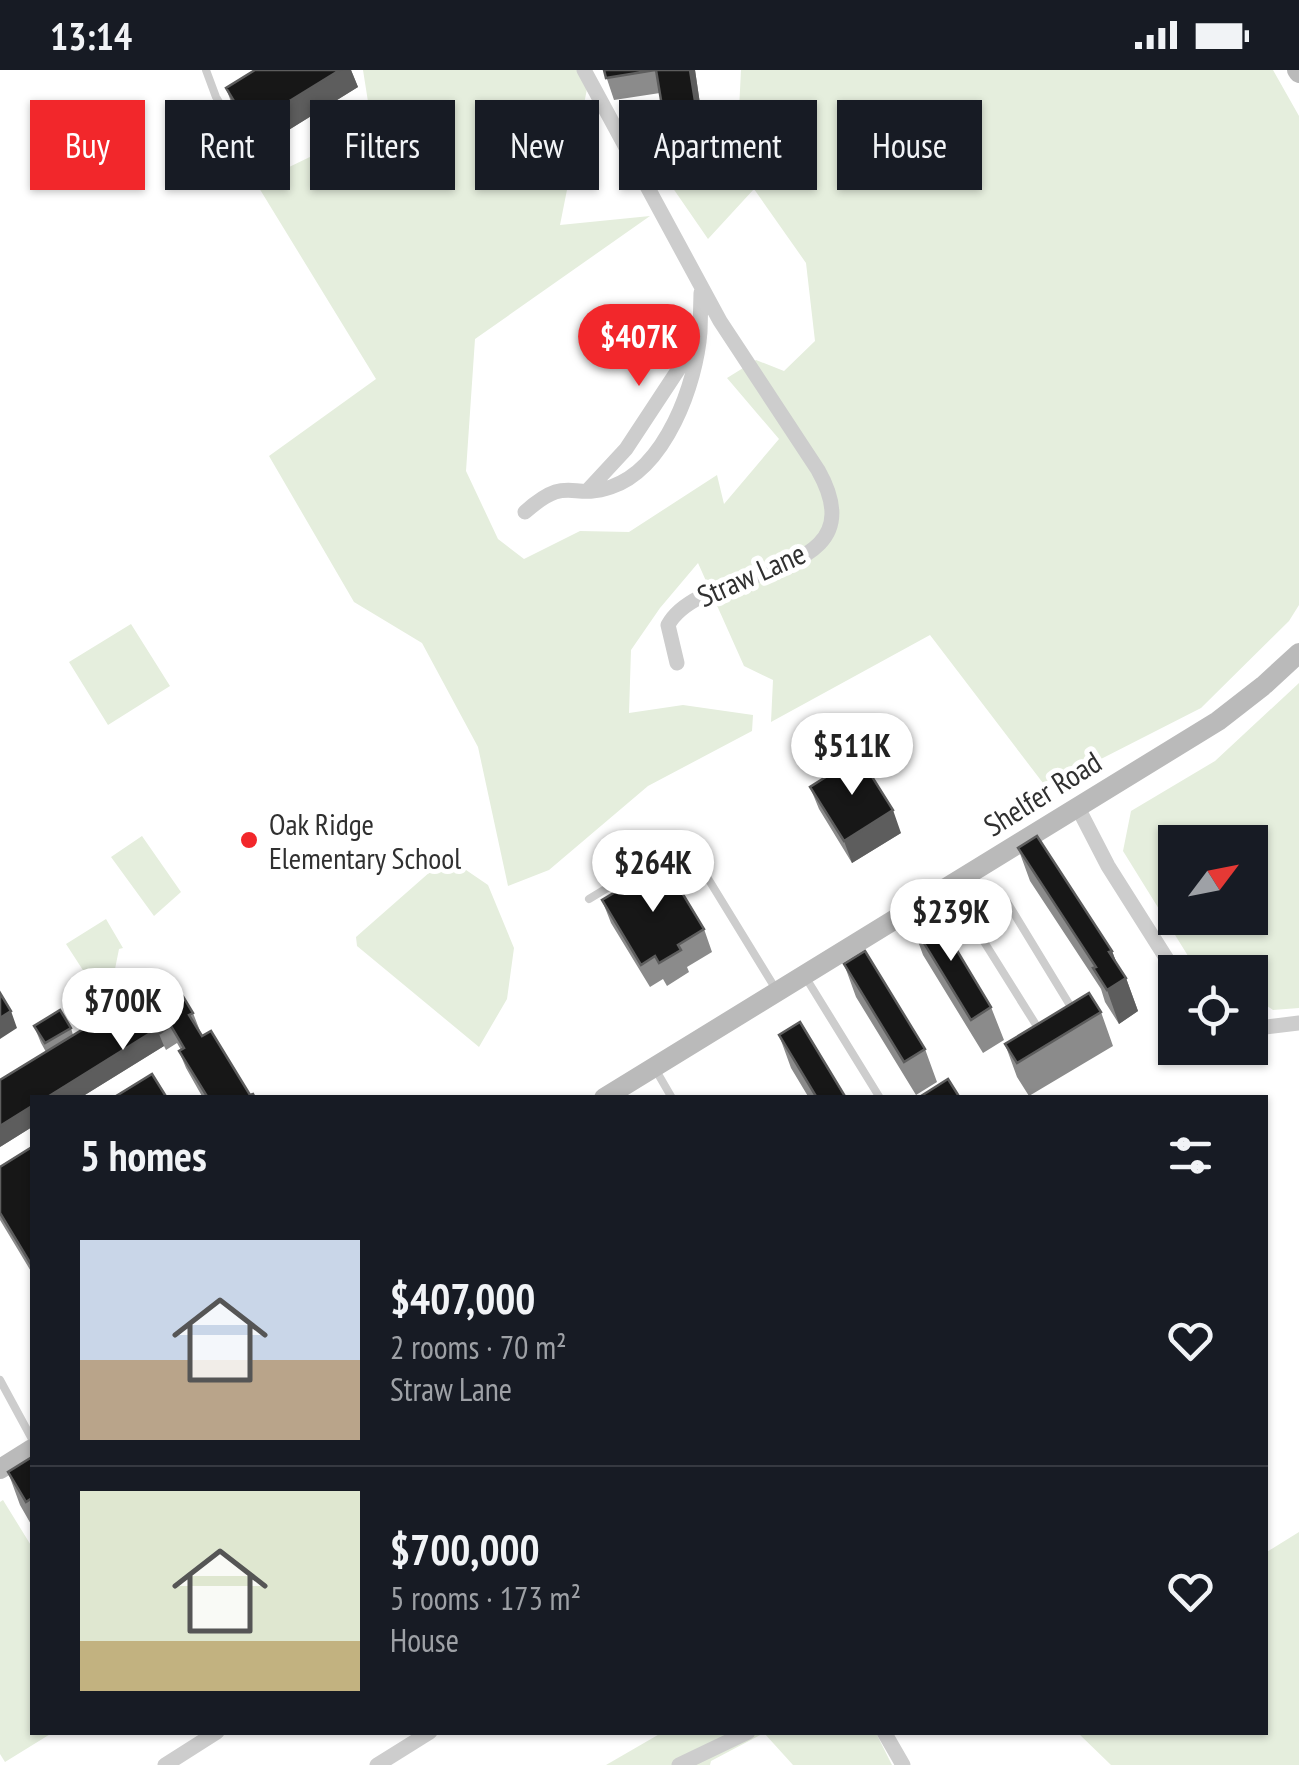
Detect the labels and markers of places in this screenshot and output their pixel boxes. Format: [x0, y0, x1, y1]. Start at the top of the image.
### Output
pin: $407K [569, 304, 709, 389]
pin: $511K [782, 713, 922, 798]
place label: Oak Ridge Elementary School [269, 804, 461, 877]
marker: Oak Ridge Elementary School [238, 829, 260, 851]
pin: $264K [583, 830, 723, 915]
pin: $239K [881, 879, 1021, 964]
pin: $700K [53, 968, 193, 1053]

